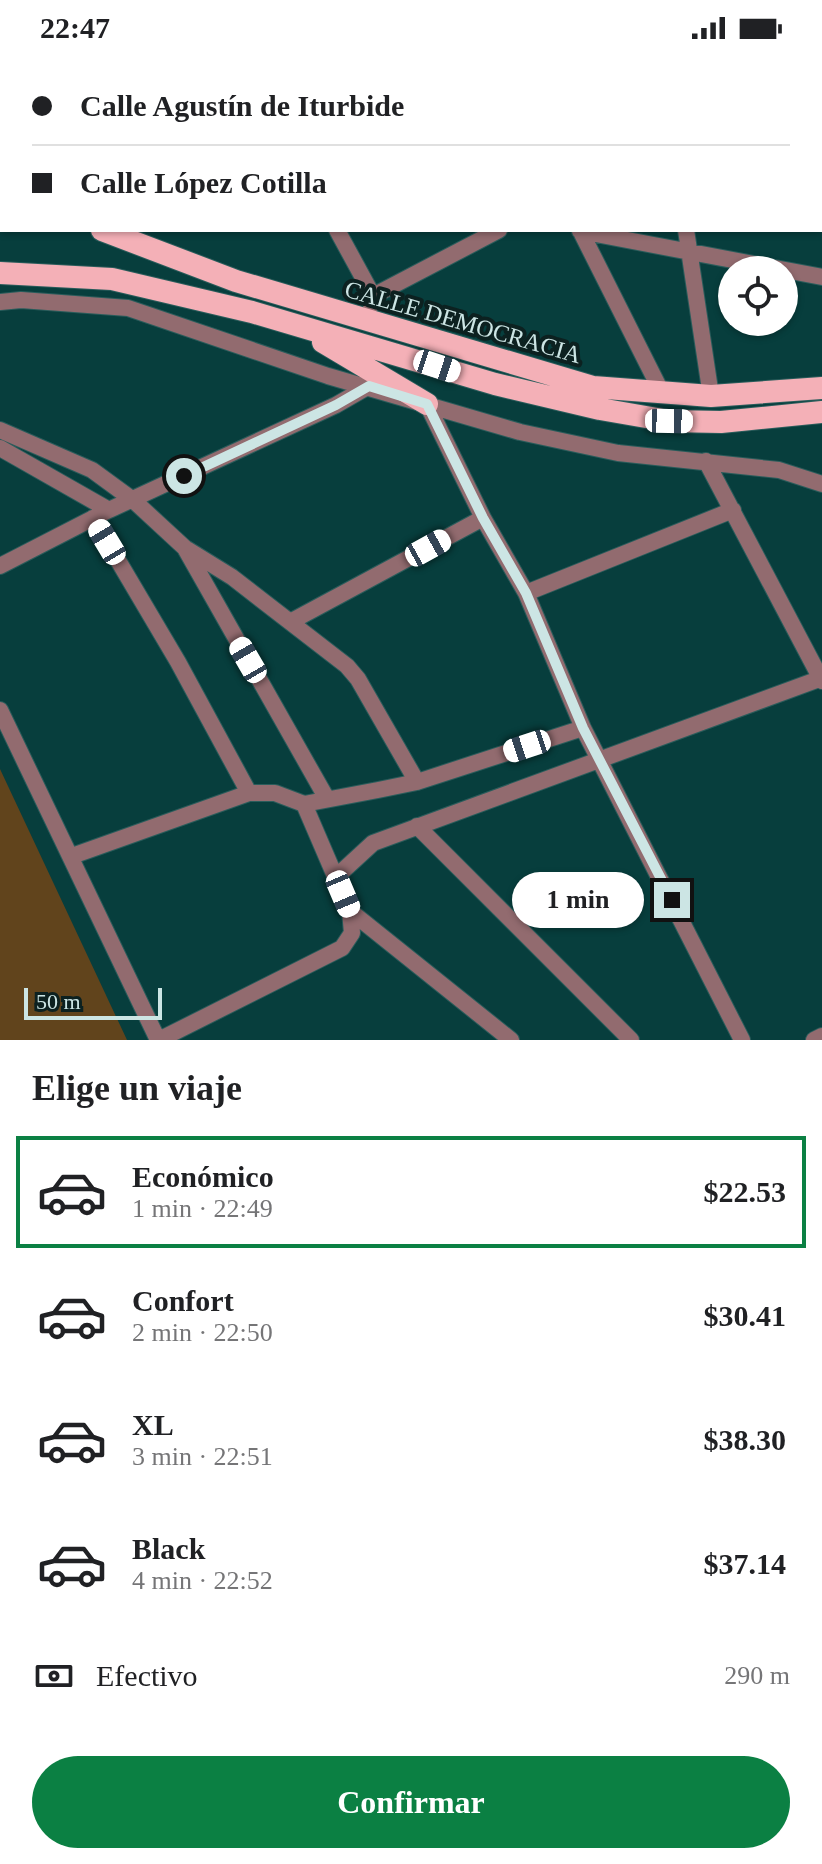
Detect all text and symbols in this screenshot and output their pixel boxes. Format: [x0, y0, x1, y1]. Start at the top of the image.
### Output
text: 22:47 [40, 11, 110, 44]
text: Calle Agustín de Iturbide [80, 89, 404, 122]
text: Calle López Cotilla [80, 166, 327, 199]
map controls [718, 256, 798, 336]
button: locate [718, 256, 798, 336]
street label: CALLE DEMOCRACIA [342, 276, 585, 368]
car [410, 347, 464, 385]
car [645, 409, 693, 433]
route start [166, 458, 202, 494]
car [84, 515, 130, 569]
car [401, 526, 455, 570]
car [226, 633, 270, 687]
car [500, 727, 554, 765]
car [323, 867, 363, 921]
callout: 1 min [512, 872, 644, 928]
route end [654, 882, 690, 918]
text: 1 min [547, 885, 609, 914]
scale bar [24, 984, 162, 1020]
text: 50 m [36, 989, 81, 1014]
text: Elige un viaje [32, 1068, 242, 1108]
icon: car [36, 1156, 108, 1228]
text: Económico [132, 1160, 274, 1193]
text: $22.53 [704, 1175, 786, 1208]
text: 1 min · 22:49 [132, 1194, 273, 1223]
icon: car [36, 1280, 108, 1352]
text: Confort [132, 1284, 234, 1317]
text: $30.41 [704, 1299, 786, 1332]
text: 2 min · 22:50 [132, 1318, 273, 1347]
icon: car [36, 1404, 108, 1476]
text: XL [132, 1408, 174, 1441]
text: $38.30 [704, 1423, 786, 1456]
text: 3 min · 22:51 [132, 1442, 273, 1471]
icon: car [36, 1528, 108, 1600]
text: Black [132, 1532, 205, 1565]
text: $37.14 [704, 1547, 786, 1580]
text: 4 min · 22:52 [132, 1566, 273, 1595]
icon: cash [32, 1654, 76, 1698]
text: Efectivo [96, 1659, 198, 1692]
text: 290 m [724, 1661, 790, 1690]
button: Confirmar [32, 1756, 790, 1848]

